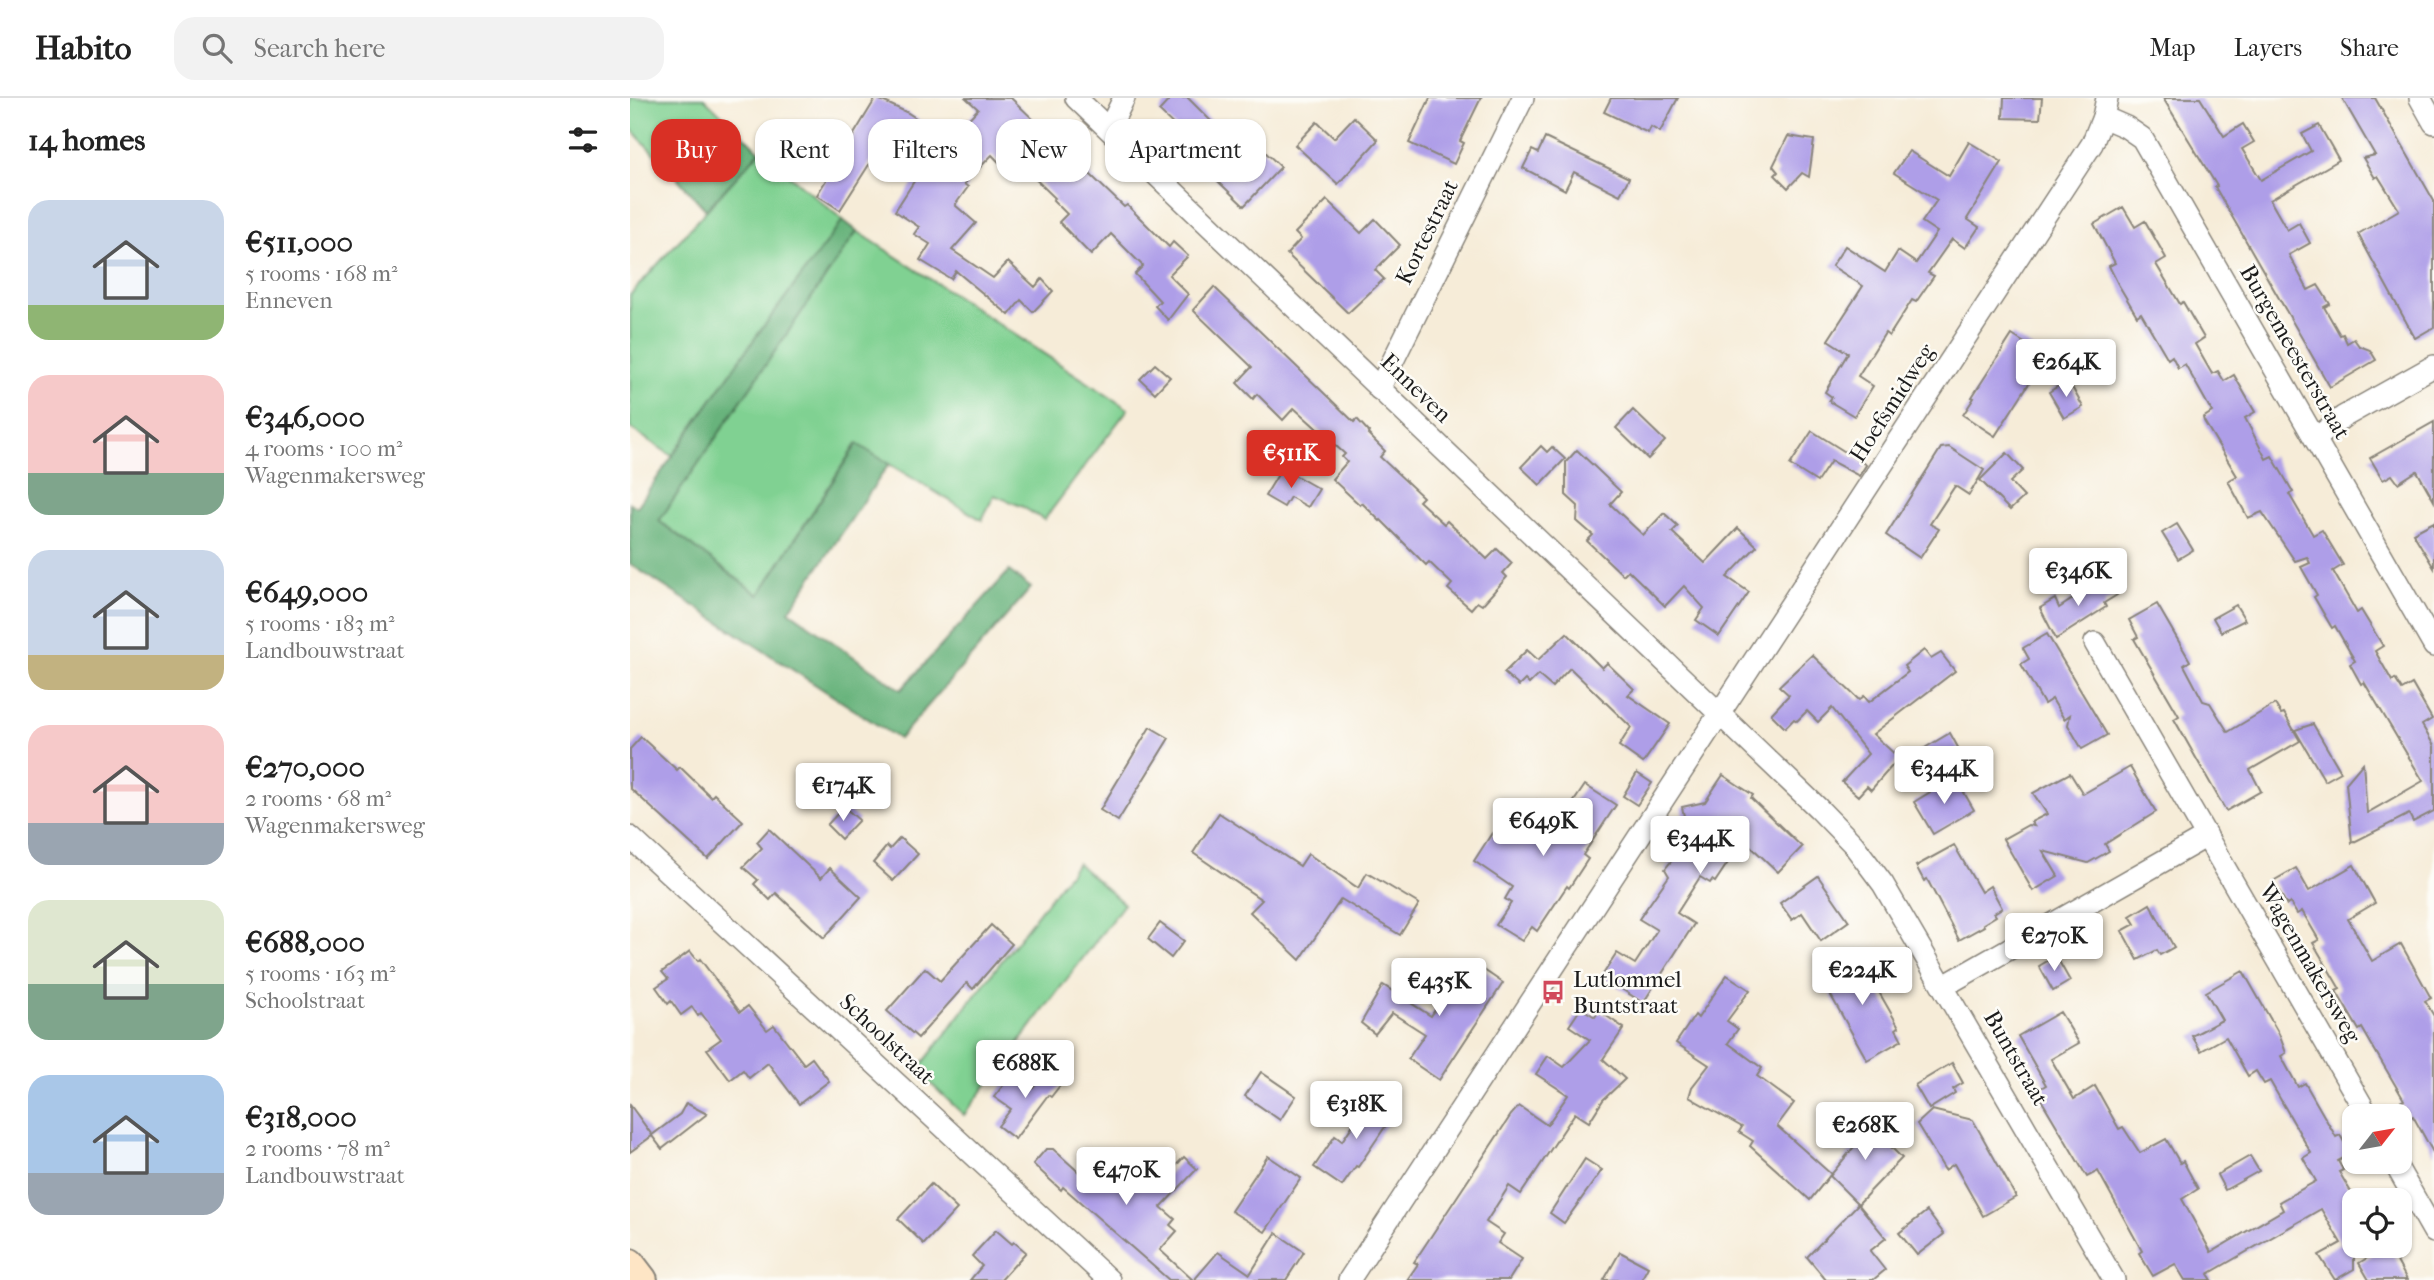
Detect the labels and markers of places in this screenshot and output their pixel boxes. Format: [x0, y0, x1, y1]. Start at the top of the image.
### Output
pin: €264K [2017, 340, 2115, 399]
pin: €511K [1242, 430, 1340, 490]
pin: €346K [2029, 548, 2127, 608]
pin: €344K [1895, 746, 1993, 806]
pin: €174K [794, 764, 892, 823]
pin: €649K [1494, 798, 1592, 858]
pin: €344K [1651, 816, 1749, 876]
pin: €270K [2005, 914, 2103, 973]
pin: €224K [1813, 948, 1911, 1007]
pin: €435K [1390, 958, 1488, 1018]
place label: Lutlommel Buntstraat [1573, 966, 1682, 1019]
bus stop icon: Lutlommel Buntstraat [1539, 978, 1567, 1006]
pin: €688K [976, 1040, 1074, 1100]
pin: €318K [1307, 1082, 1405, 1141]
pin: €268K [1816, 1102, 1914, 1162]
pin: €470K [1077, 1148, 1175, 1207]

